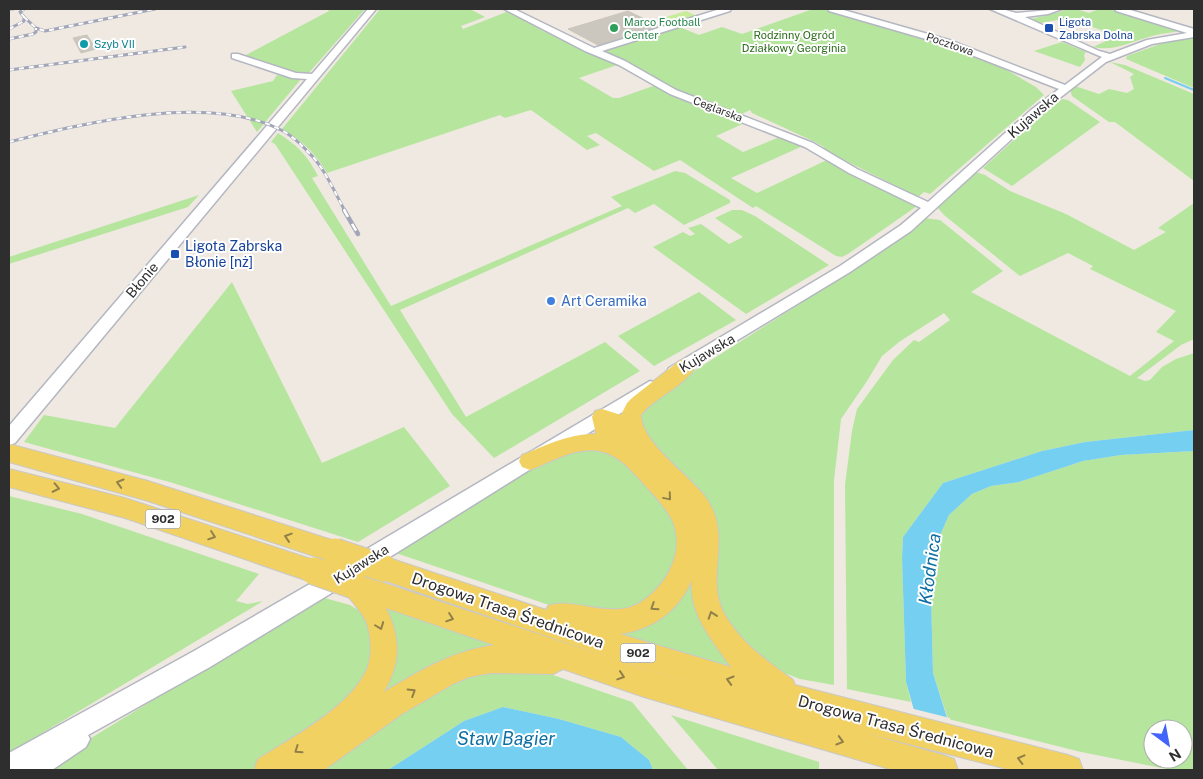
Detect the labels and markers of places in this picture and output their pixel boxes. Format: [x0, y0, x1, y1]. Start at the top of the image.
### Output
place label: Marco Football Center [624, 16, 701, 41]
place label: Ligota Zabrska Dolna [1059, 16, 1133, 41]
marker: Marco Football Center [608, 22, 620, 34]
marker: Ligota Zabrska Dolna [1043, 22, 1055, 34]
marker: Szyb VII [78, 38, 90, 50]
place label: Szyb VII [94, 38, 135, 50]
place label: Ligota Zabrska Błonie [nż] [185, 238, 282, 270]
marker: Ligota Zabrska Błonie [nż] [169, 248, 181, 260]
place label: Art Ceramika [561, 293, 647, 309]
marker: Art Ceramika [545, 295, 557, 307]

